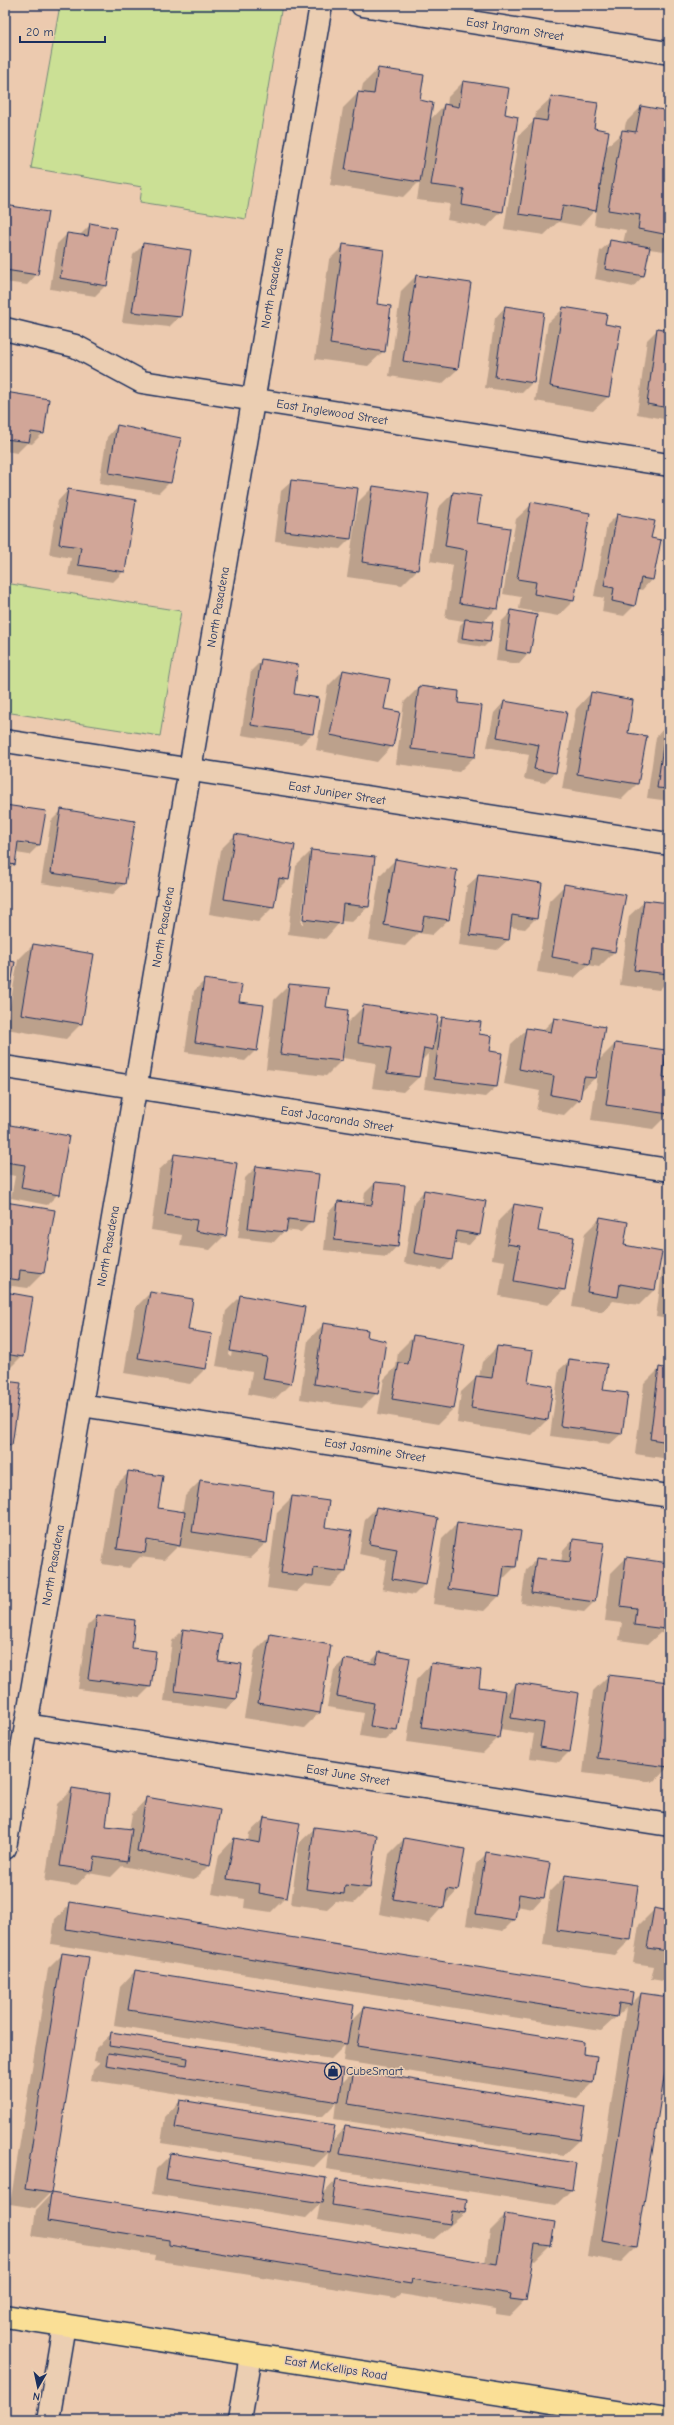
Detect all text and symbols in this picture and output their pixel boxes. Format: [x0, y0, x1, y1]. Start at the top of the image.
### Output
street label: East Ingram Street [465, 14, 565, 44]
scale bar [20, 18, 105, 44]
text: 20 m [26, 25, 54, 39]
street label: North Pasadena [258, 247, 286, 329]
street label: East Inglewood Street [275, 396, 389, 428]
street label: North Pasadena [204, 566, 232, 648]
street label: East Juniper Street [287, 778, 387, 808]
street label: North Pasadena [149, 886, 177, 968]
street label: East Jacaranda Street [280, 1103, 395, 1135]
street label: North Pasadena [94, 1205, 122, 1287]
street label: East Jasmine Street [324, 1435, 427, 1465]
street label: North Pasadena [39, 1524, 67, 1606]
street label: East June Street [305, 1762, 391, 1789]
shop icon: CubeSmart [323, 2061, 343, 2081]
place label: CubeSmart [346, 2064, 403, 2078]
street label: East McKellips Road [284, 2353, 388, 2383]
north arrow [18, 2367, 58, 2407]
text: N [32, 2389, 41, 2403]

